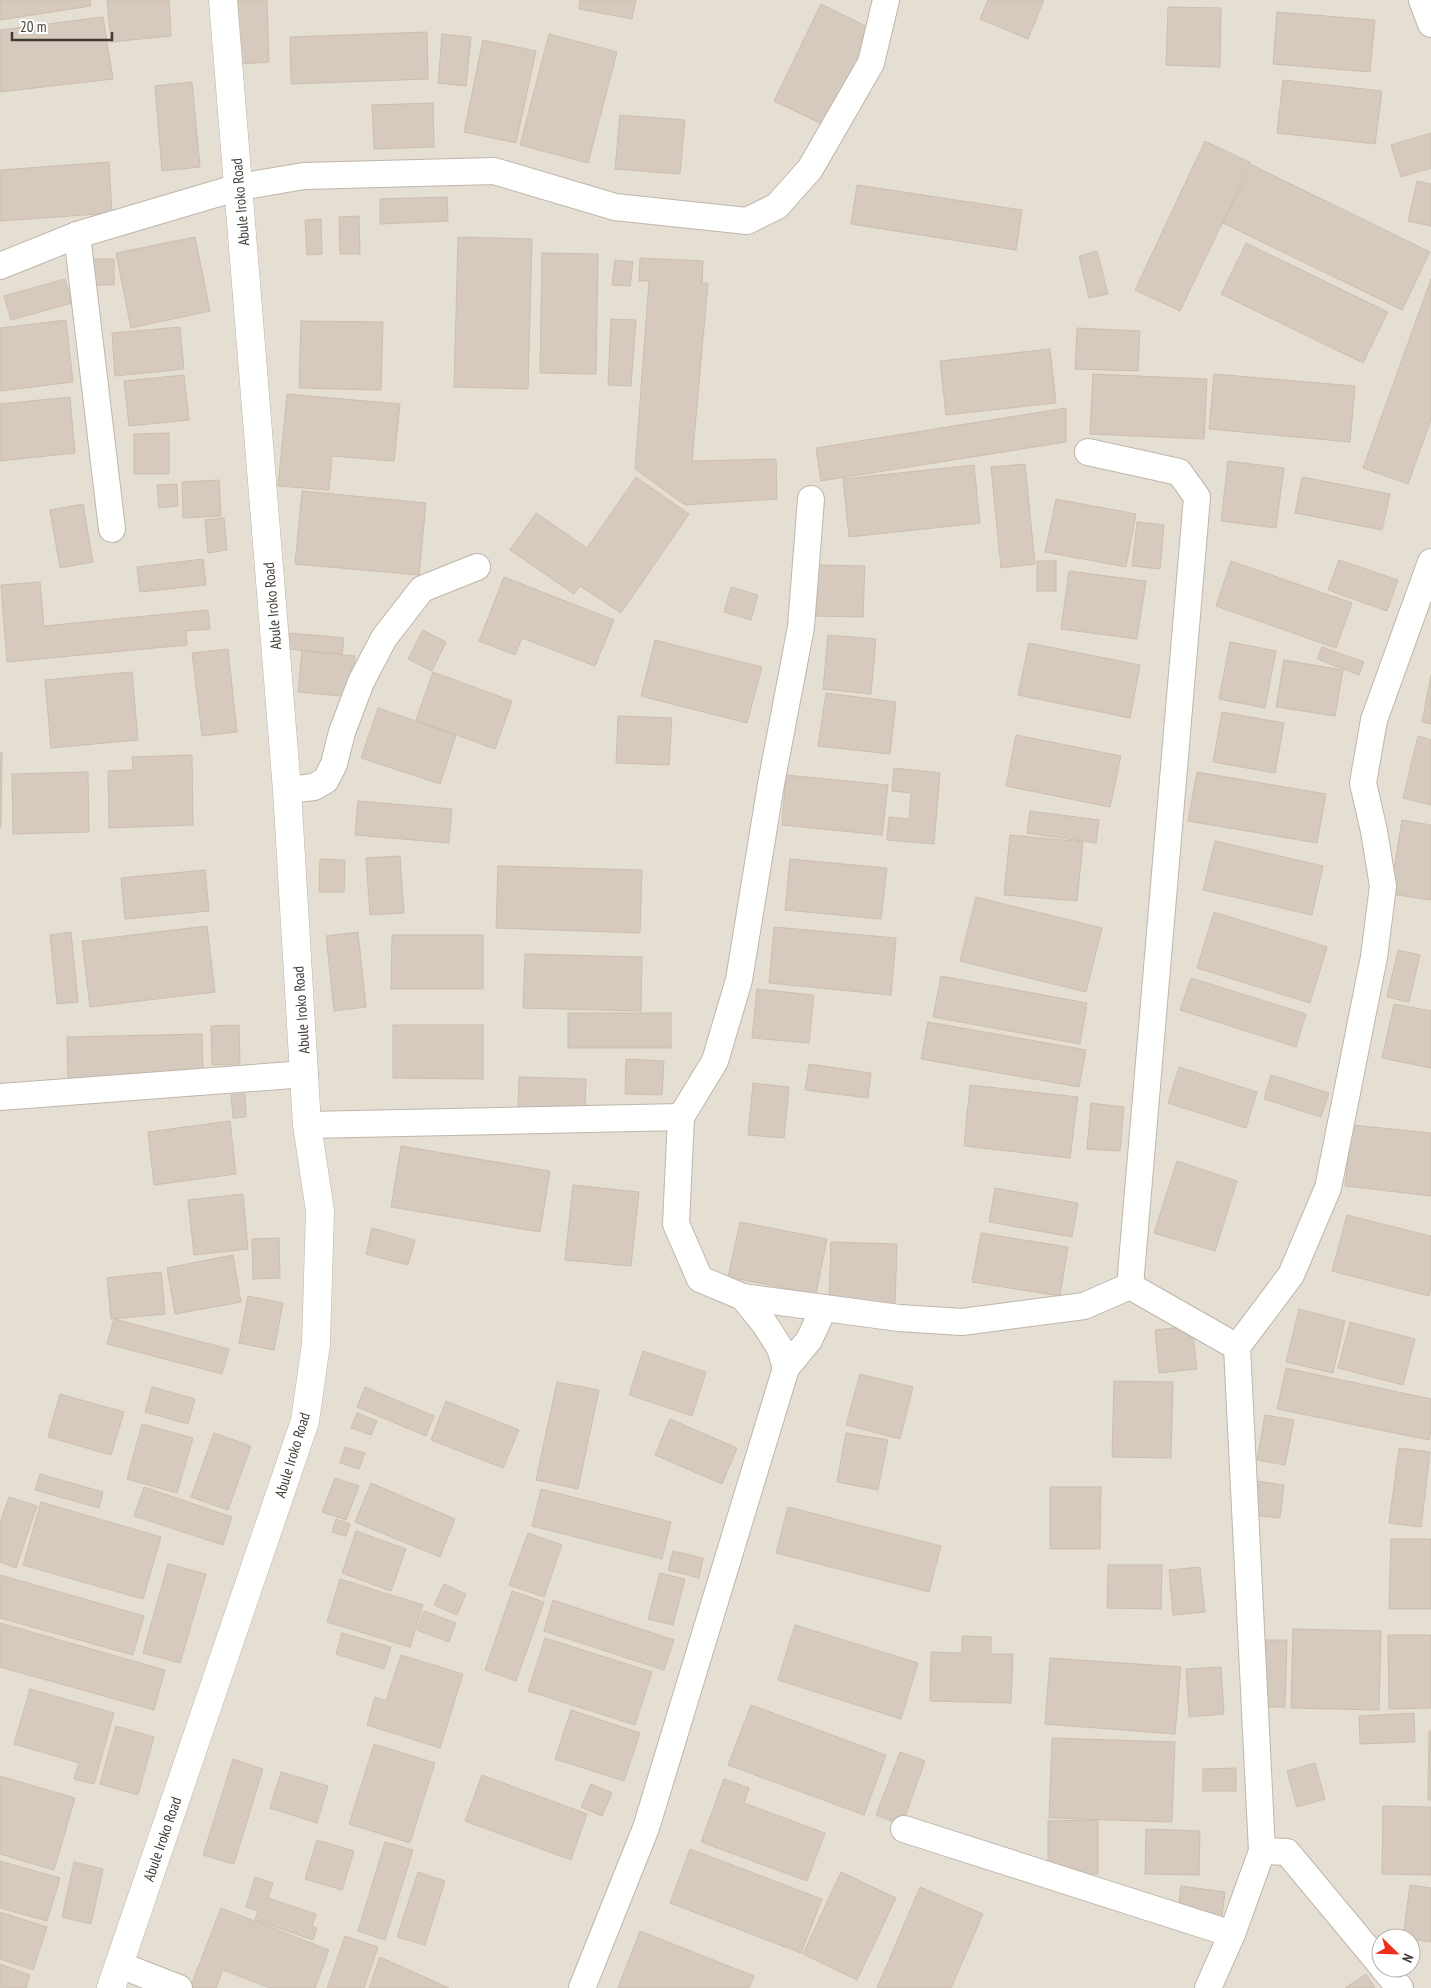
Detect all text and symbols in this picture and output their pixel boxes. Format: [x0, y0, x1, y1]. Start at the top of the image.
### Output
scale bar [12, 10, 112, 42]
text: 20 m [20, 17, 46, 36]
street label: Abule Iroko Road [227, 157, 253, 247]
street label: Abule Iroko Road [259, 561, 285, 651]
street label: Abule Iroko Road [288, 965, 314, 1055]
street label: Abule Iroko Road [270, 1410, 314, 1500]
street label: Abule Iroko Road [139, 1794, 185, 1884]
north arrow [1371, 1928, 1421, 1978]
text: N [1398, 1951, 1418, 1965]

